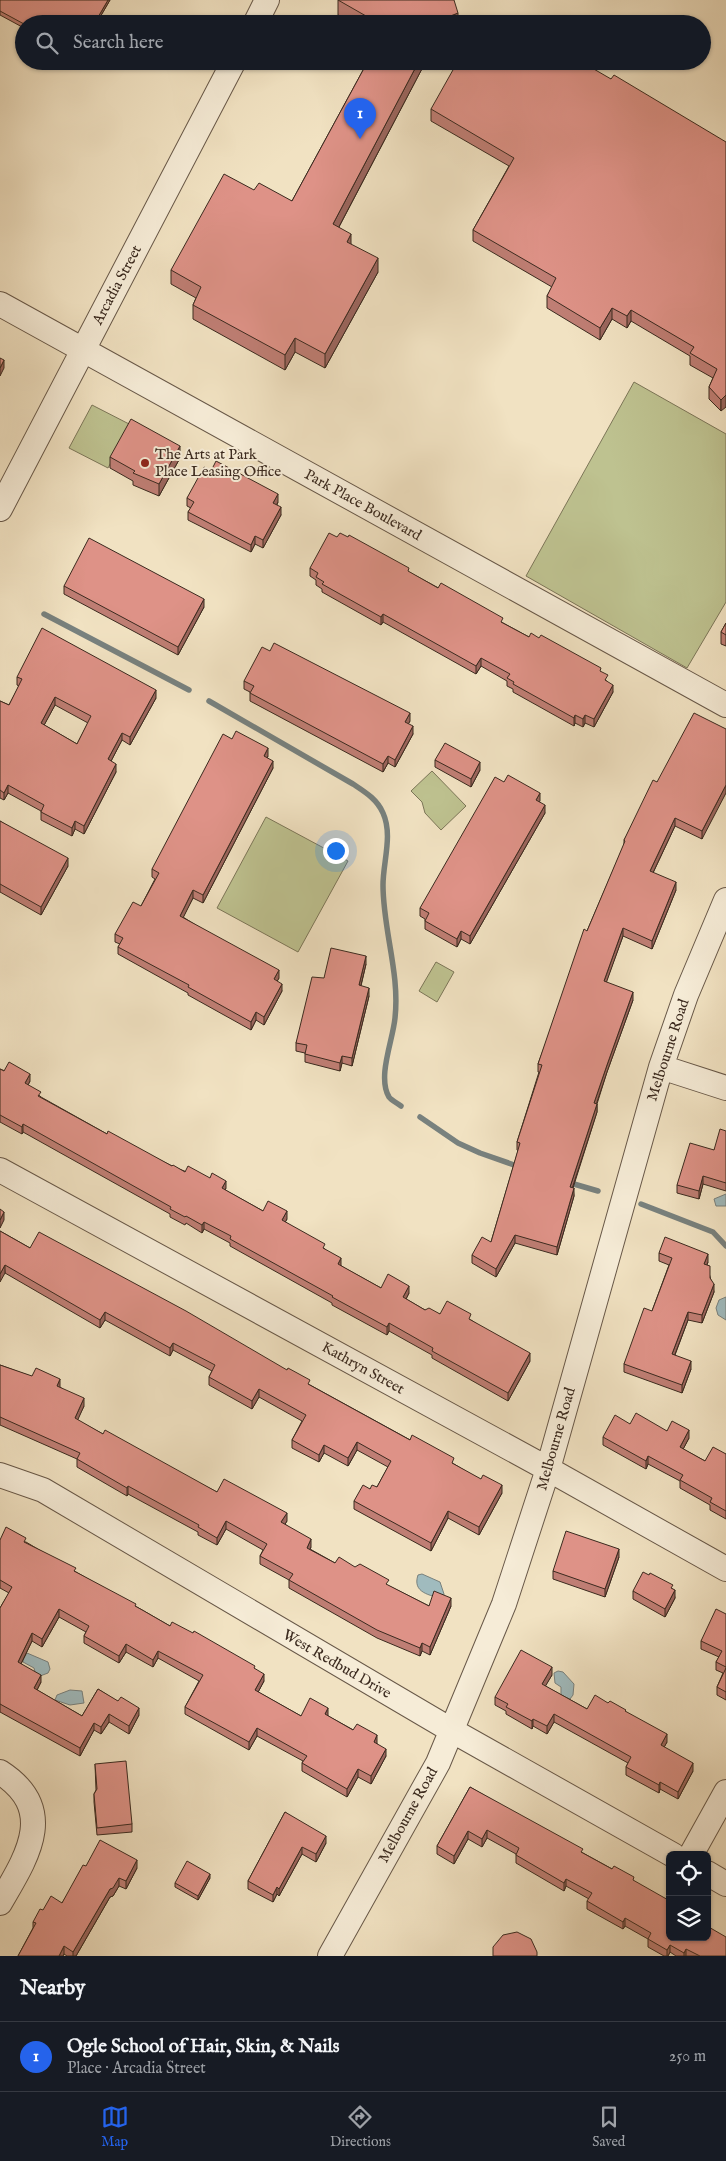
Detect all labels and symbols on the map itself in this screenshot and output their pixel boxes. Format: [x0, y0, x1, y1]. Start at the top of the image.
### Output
pin: 1 [344, 98, 376, 139]
street label: Arcadia Street [88, 242, 146, 329]
place label: The Arts at Park Place Leasing Office [155, 445, 281, 481]
marker: The Arts at Park Place Leasing Office [139, 457, 151, 469]
street label: Park Place Boulevard [301, 465, 426, 546]
your location [323, 838, 349, 864]
street label: Melbourne Road [643, 996, 694, 1104]
street label: Kathryn Street [318, 1337, 408, 1399]
street label: Melbourne Road [532, 1384, 580, 1493]
street label: West Redbud Drive [279, 1625, 395, 1703]
street label: Melbourne Road [374, 1763, 443, 1866]

